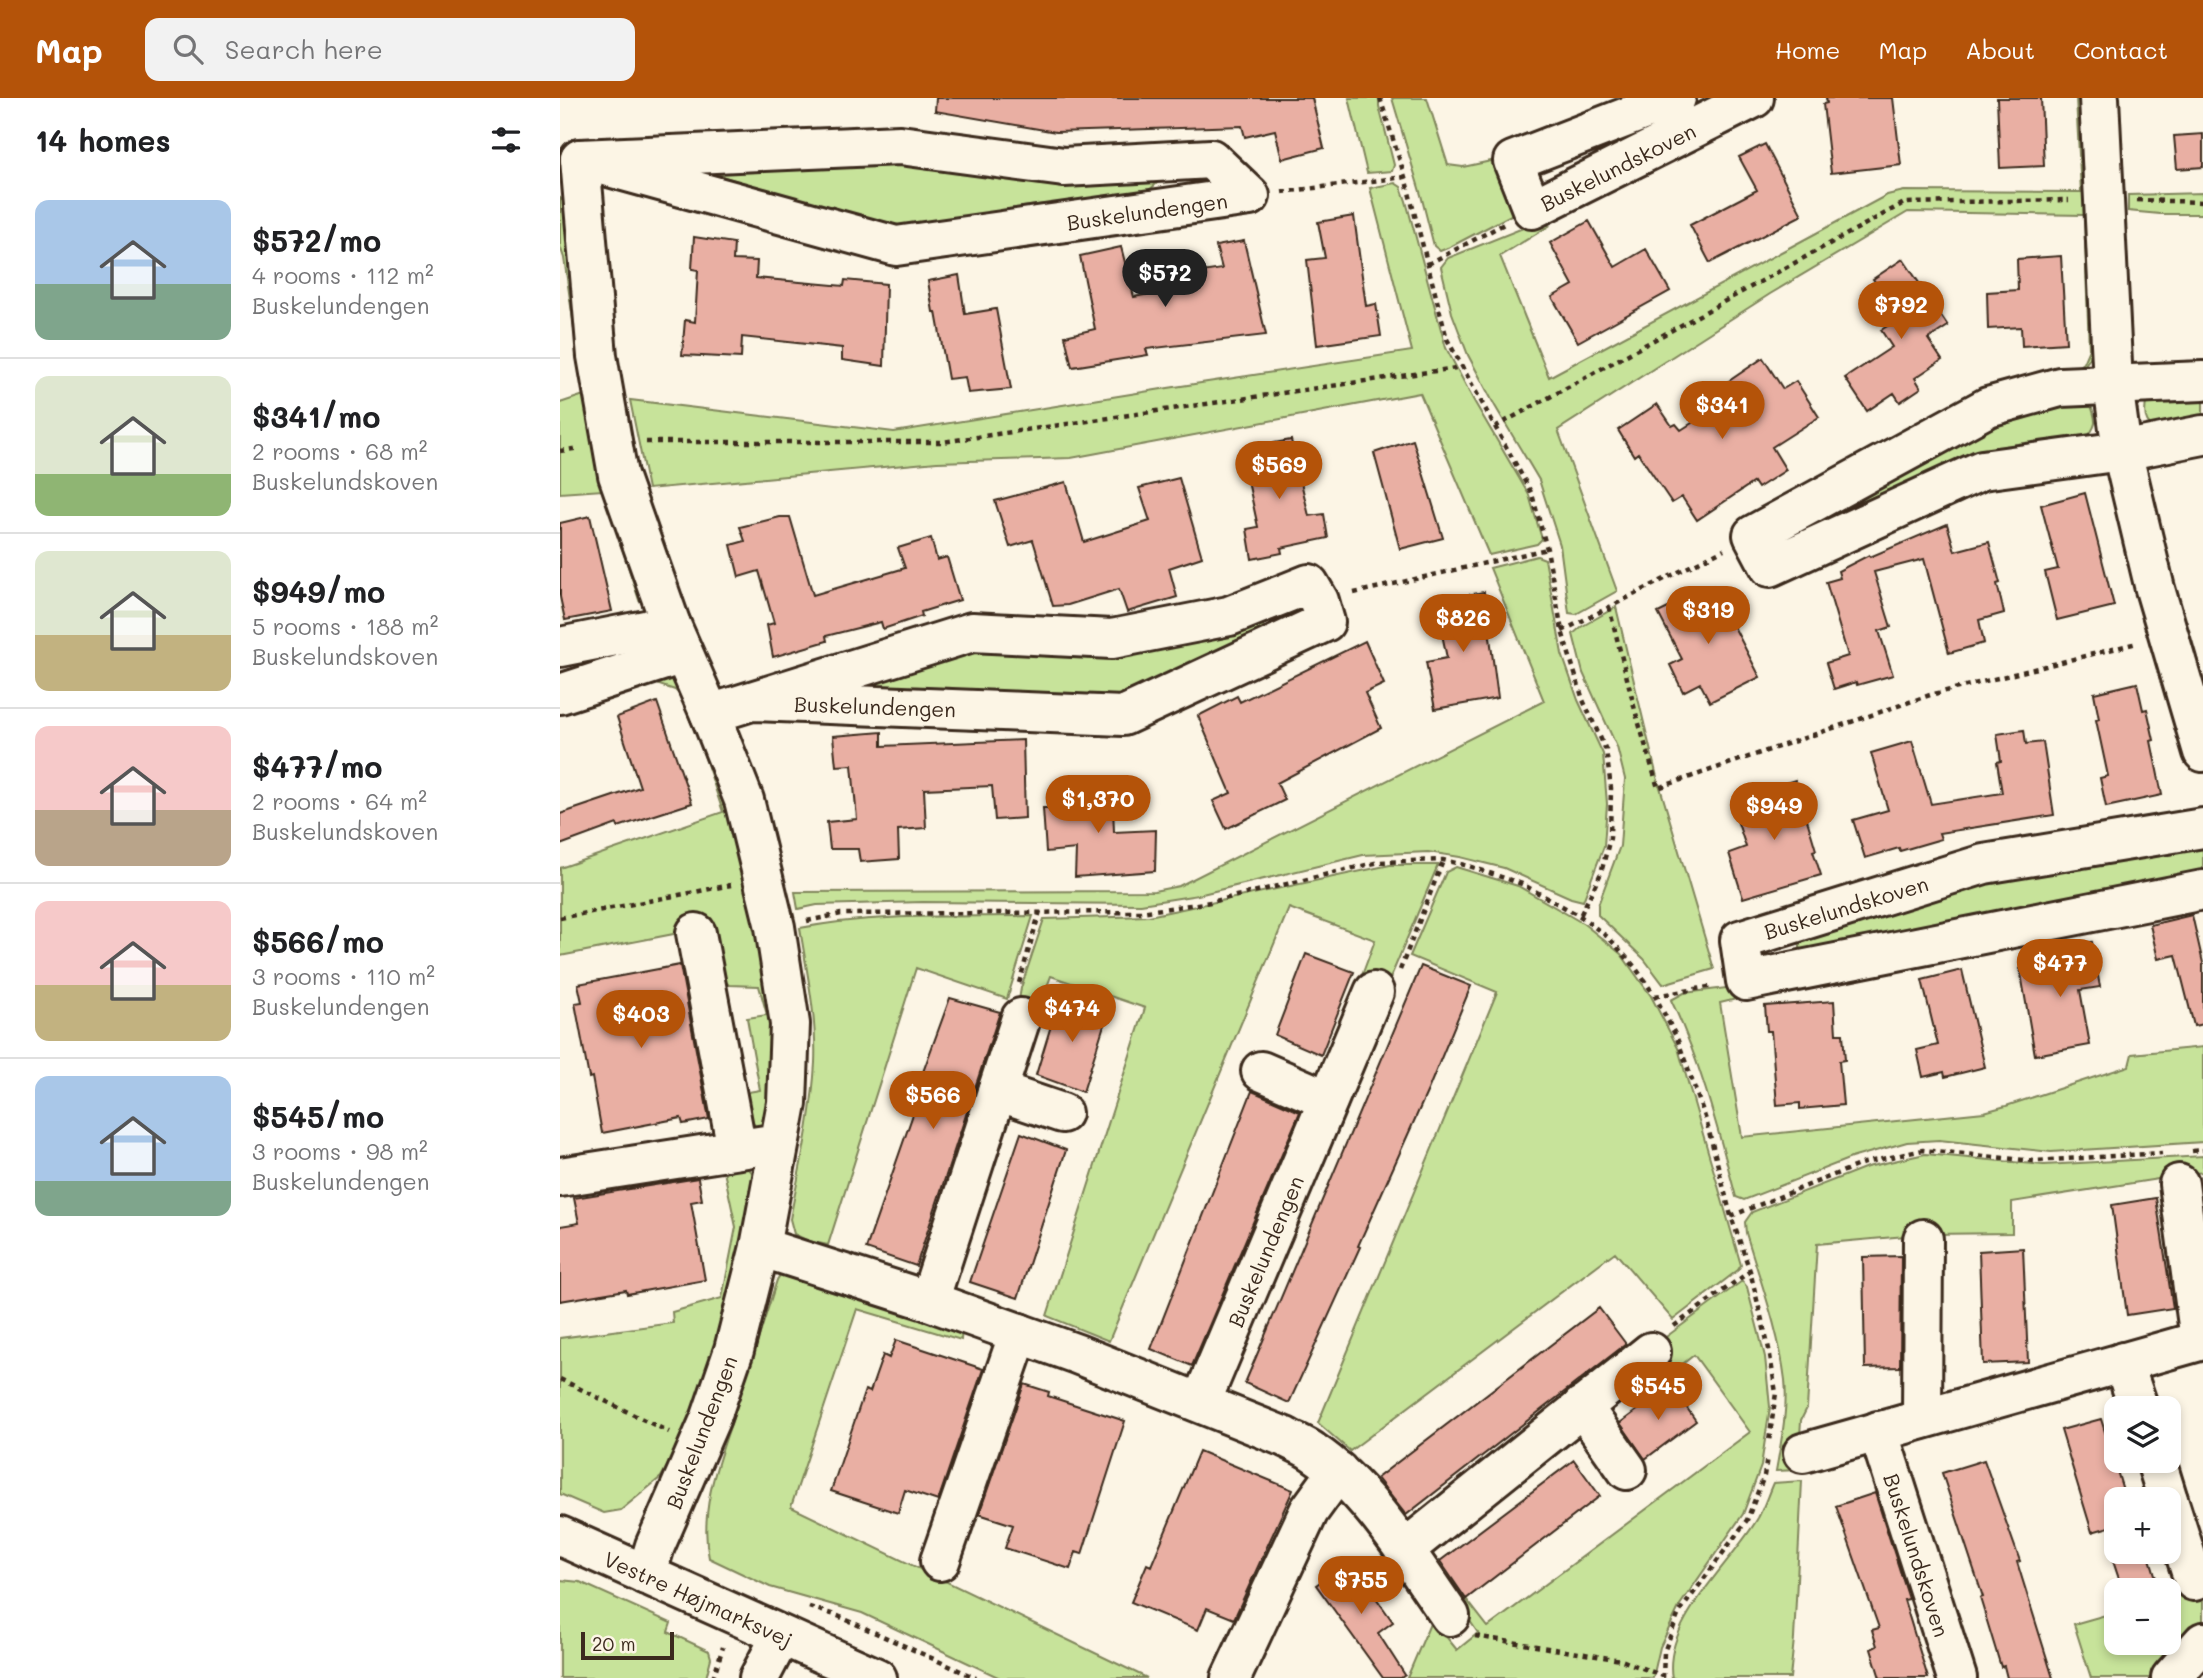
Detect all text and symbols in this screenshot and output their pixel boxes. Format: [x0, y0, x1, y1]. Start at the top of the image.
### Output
search box [145, 18, 635, 81]
text: Map [35, 28, 103, 71]
icon: search [169, 30, 207, 68]
text: Search here [225, 32, 383, 66]
text: Home [1775, 34, 1840, 65]
text: Map [1878, 34, 1927, 65]
text: About [1965, 34, 2035, 65]
text: Contact [2073, 34, 2168, 65]
street label: Buskelundskoven [1535, 116, 1700, 216]
text: 14 homes [35, 120, 171, 160]
icon: filters [487, 121, 525, 159]
street label: Buskelundengen [1065, 186, 1229, 236]
text: $572/mo [252, 220, 381, 260]
icon: home [91, 228, 175, 312]
pin: $572 [1124, 250, 1206, 309]
text: $572 [1138, 257, 1192, 287]
text: 4 rooms · 112 m² [252, 260, 434, 290]
pin: $792 [1860, 282, 1942, 341]
text: $792 [1874, 289, 1928, 319]
text: Buskelundengen [252, 290, 429, 320]
pin: $341 [1681, 382, 1763, 441]
text: $341 [1696, 389, 1748, 419]
text: $341/mo [252, 396, 380, 436]
icon: home [91, 404, 175, 488]
text: 2 rooms · 68 m² [252, 436, 427, 466]
pin: $569 [1238, 442, 1320, 501]
text: $569 [1251, 449, 1307, 479]
text: Buskelundskoven [252, 466, 438, 496]
text: $949/mo [252, 571, 385, 611]
icon: home [91, 579, 175, 663]
pin: $319 [1667, 587, 1749, 646]
pin: $826 [1422, 594, 1504, 654]
text: $319 [1682, 594, 1734, 624]
text: $826 [1435, 602, 1491, 632]
text: 5 rooms · 188 m² [252, 611, 438, 641]
text: Buskelundskoven [252, 641, 438, 671]
street label: Buskelundengen [794, 690, 956, 722]
text: $477/mo [252, 746, 383, 786]
icon: home [91, 754, 175, 838]
pin: $1,370 [1041, 776, 1155, 835]
pin: $949 [1733, 782, 1815, 842]
text: $1,370 [1062, 783, 1134, 813]
text: 2 rooms · 64 m² [252, 786, 427, 816]
text: $949 [1746, 790, 1802, 820]
text: Buskelundskoven [252, 816, 438, 846]
street label: Buskelundskoven [1761, 869, 1931, 945]
text: $566/mo [252, 921, 384, 961]
icon: home [91, 929, 175, 1013]
pin: $477 [2019, 940, 2101, 999]
text: $477 [2033, 947, 2087, 977]
text: 3 rooms · 110 m² [252, 961, 435, 991]
pin: $474 [1031, 984, 1113, 1044]
pin: $403 [600, 990, 682, 1050]
text: Buskelundengen [252, 991, 429, 1021]
text: $474 [1044, 992, 1100, 1022]
text: $403 [612, 998, 670, 1028]
pin: $566 [892, 1072, 974, 1131]
text: $566 [905, 1079, 961, 1109]
text: $545/mo [252, 1096, 384, 1136]
icon: home [91, 1104, 175, 1188]
text: 3 rooms · 98 m² [252, 1136, 428, 1166]
text: Buskelundengen [252, 1166, 429, 1196]
street label: Buskelundengen [1221, 1171, 1309, 1331]
street label: Buskelundengen [659, 1352, 743, 1512]
pin: $545 [1617, 1362, 1699, 1422]
text: $545 [1630, 1370, 1686, 1400]
map controls [2104, 1396, 2181, 1655]
button: layers [2104, 1396, 2181, 1473]
street label: Buskelundskoven [1879, 1470, 1956, 1640]
button: + [2104, 1487, 2181, 1564]
street label: Vestre Højmarksvej [600, 1544, 797, 1652]
pin: $755 [1320, 1556, 1402, 1616]
text: $755 [1334, 1564, 1388, 1594]
button: − [2104, 1578, 2181, 1655]
scale bar [581, 1629, 674, 1661]
text: 20 m [592, 1631, 636, 1656]

